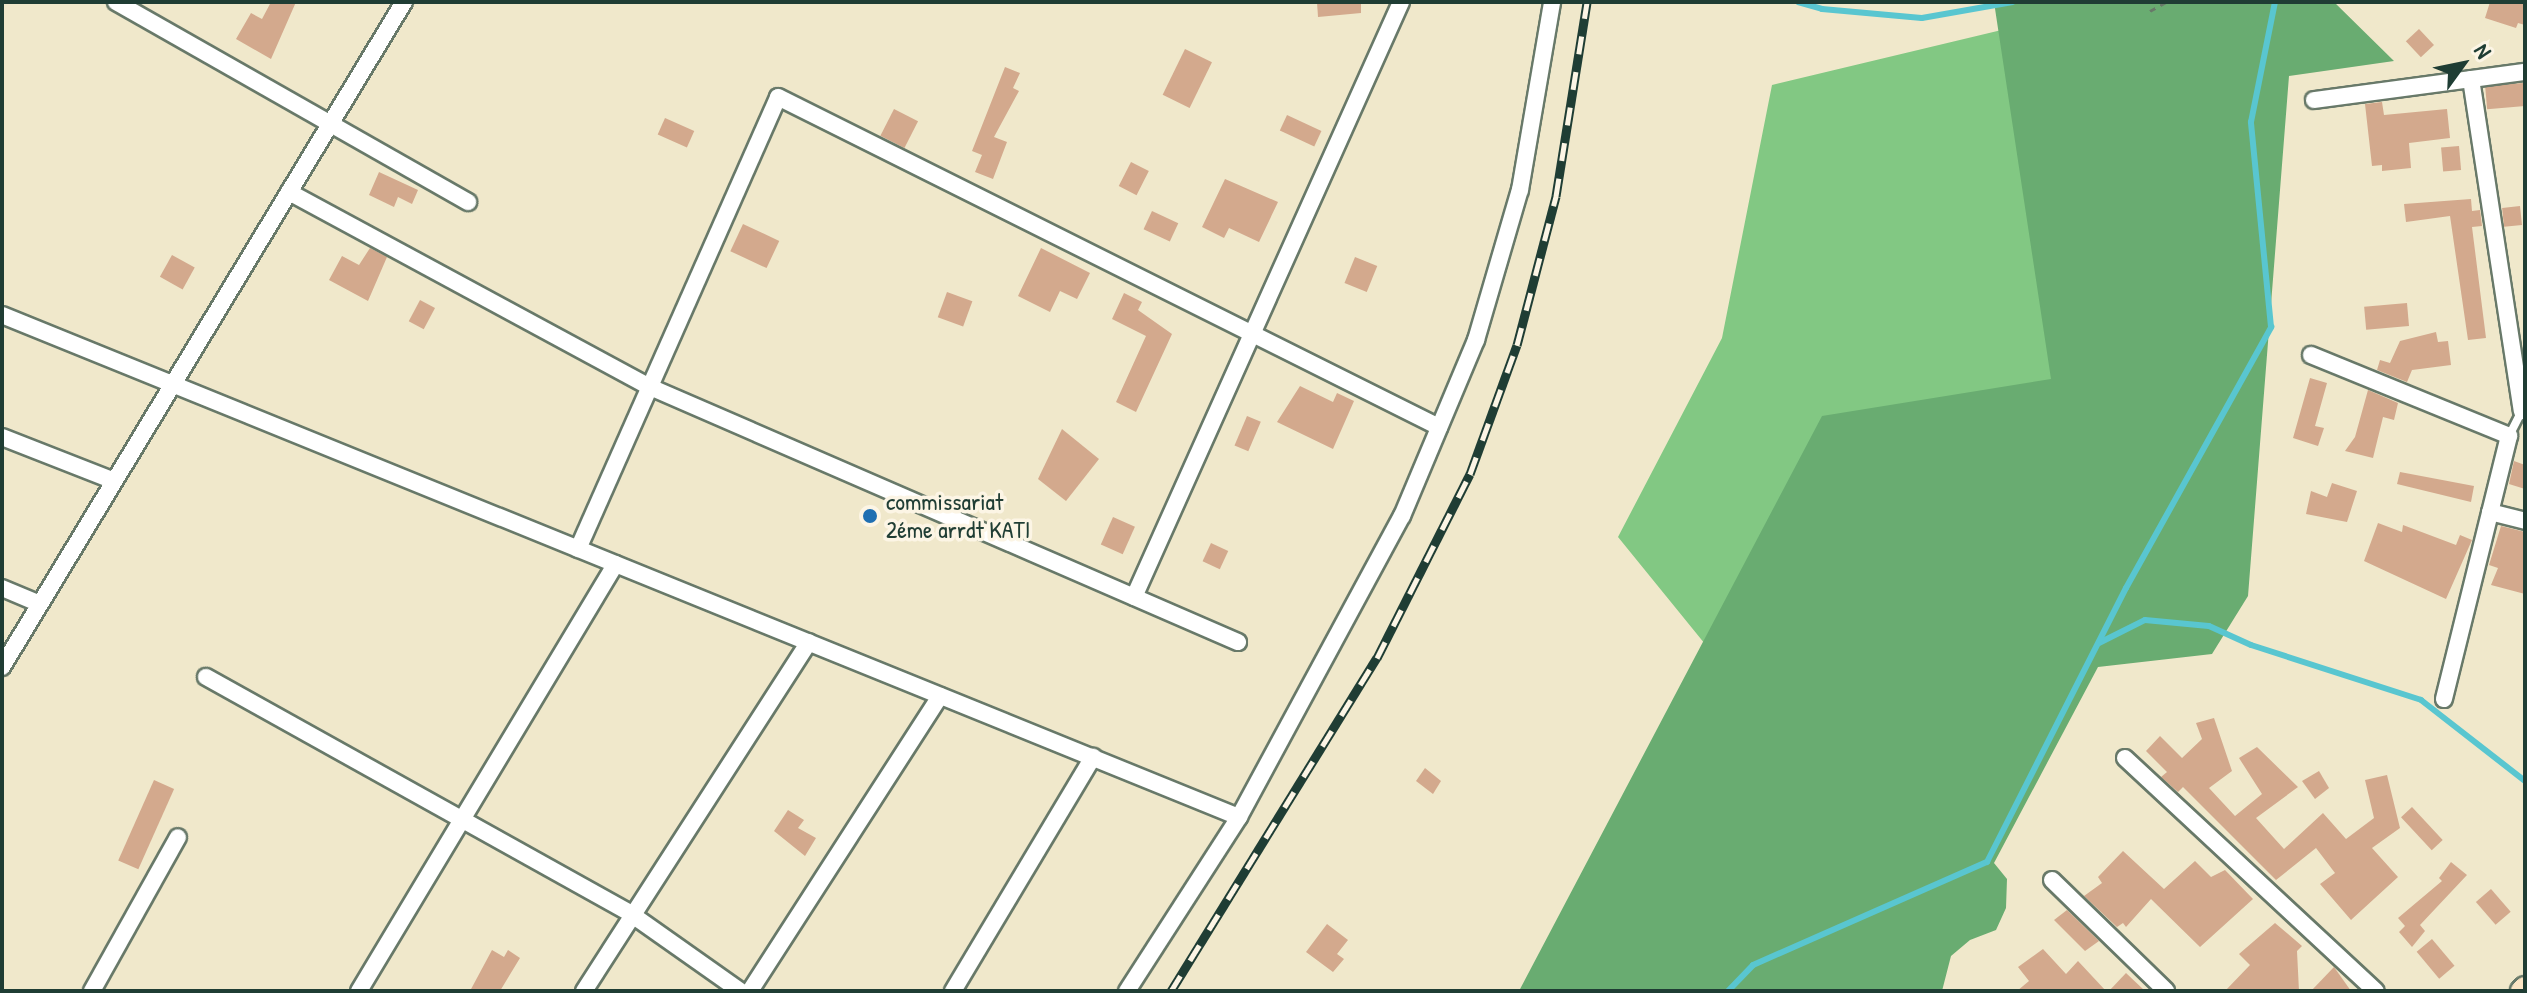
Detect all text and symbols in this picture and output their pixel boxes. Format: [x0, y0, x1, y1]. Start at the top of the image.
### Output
north arrow [2423, 24, 2503, 104]
text: N [2467, 38, 2499, 64]
place label: commissariat 2éme arrdt KATI [886, 488, 1030, 544]
marker: commissariat 2éme arrdt KATI [861, 507, 879, 525]

